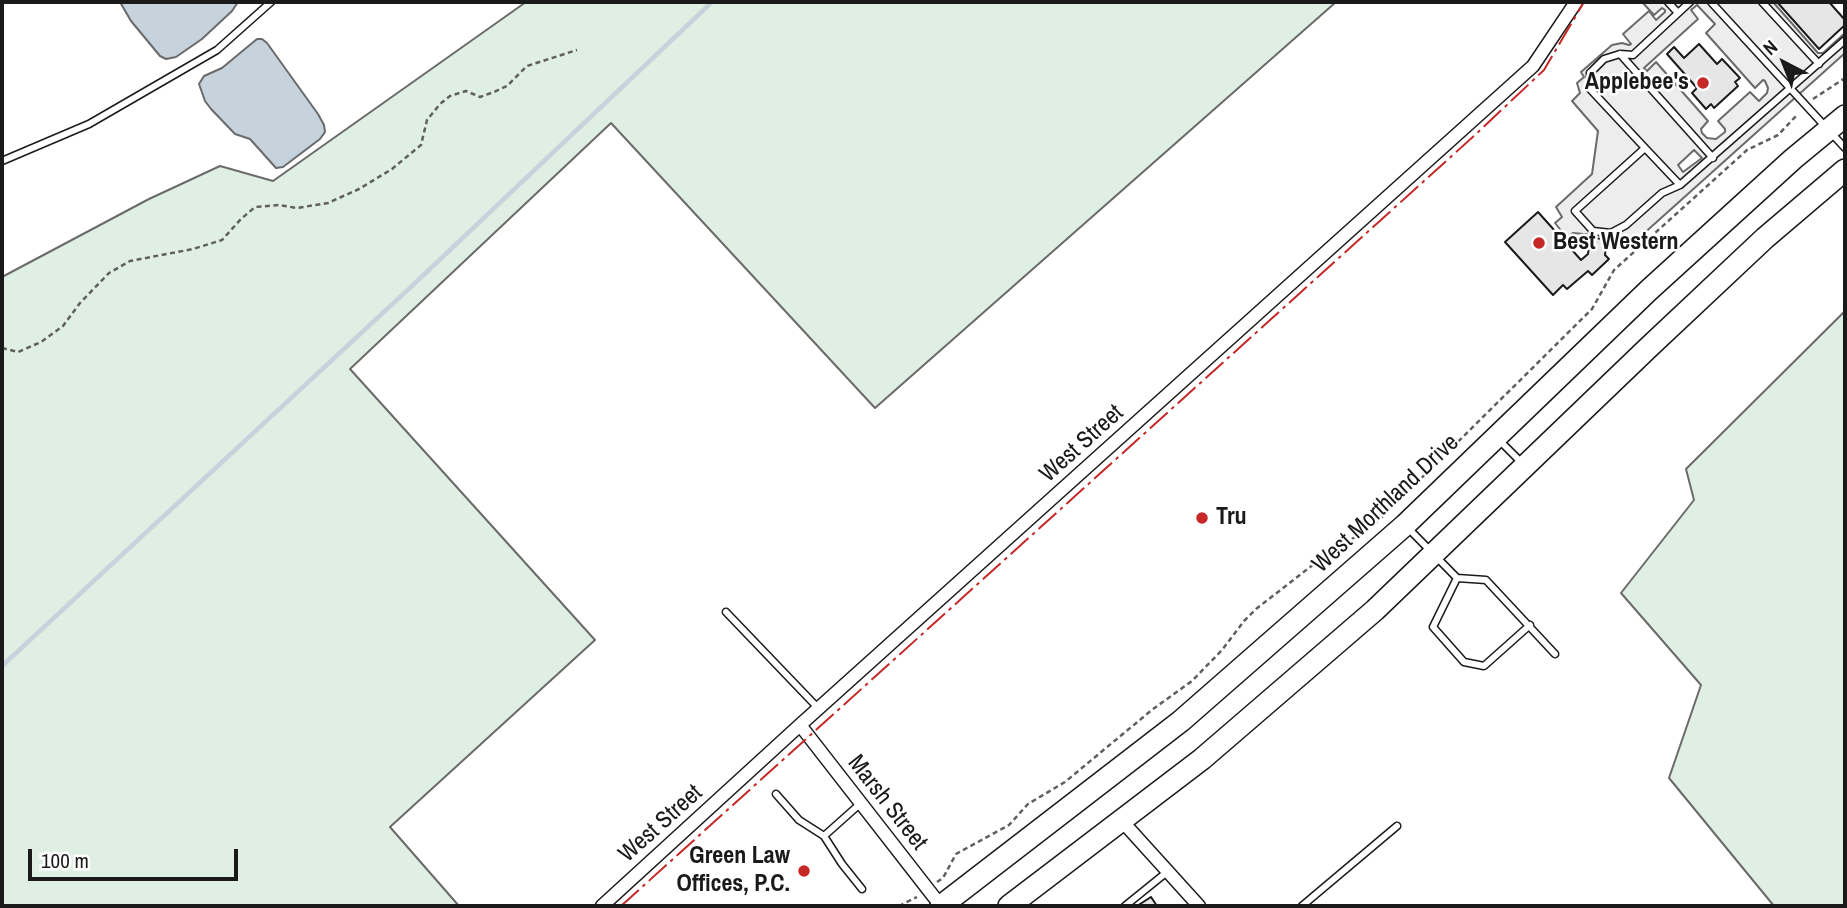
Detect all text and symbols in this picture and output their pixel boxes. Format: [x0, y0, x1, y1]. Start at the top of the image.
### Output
north arrow [1749, 28, 1819, 98]
text: N [1757, 34, 1783, 61]
place label: Applebee's [1585, 69, 1689, 97]
marker: Applebee's [1695, 75, 1711, 91]
place label: Best Western [1553, 229, 1678, 257]
marker: Best Western [1531, 235, 1547, 251]
street label: West Street [1034, 399, 1130, 489]
street label: West Morthland Drive [1307, 429, 1465, 579]
place label: Tru [1216, 504, 1247, 532]
marker: Tru [1194, 510, 1210, 526]
street label: Marsh Street [841, 750, 933, 856]
street label: West Street [613, 779, 709, 869]
scale bar [32, 834, 242, 878]
place label: Green Law Offices, P.C. [677, 843, 790, 899]
text: 100 m [41, 846, 89, 875]
marker: Green Law Offices, P.C. [796, 863, 812, 879]

